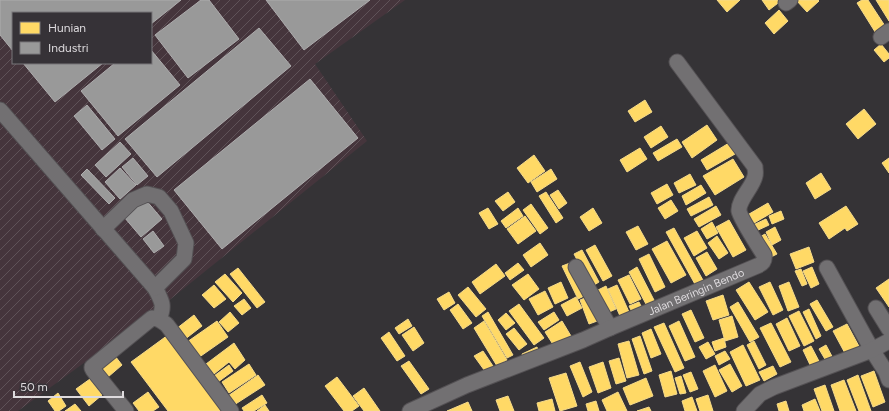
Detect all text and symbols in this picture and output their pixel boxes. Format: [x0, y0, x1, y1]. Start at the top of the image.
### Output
legend [12, 12, 152, 64]
text: Hunian [48, 21, 86, 35]
text: Industri [48, 41, 89, 55]
street label: Jalan Beringin Bendo [646, 266, 746, 318]
scale bar [14, 373, 123, 399]
text: 50 m [20, 380, 48, 394]

